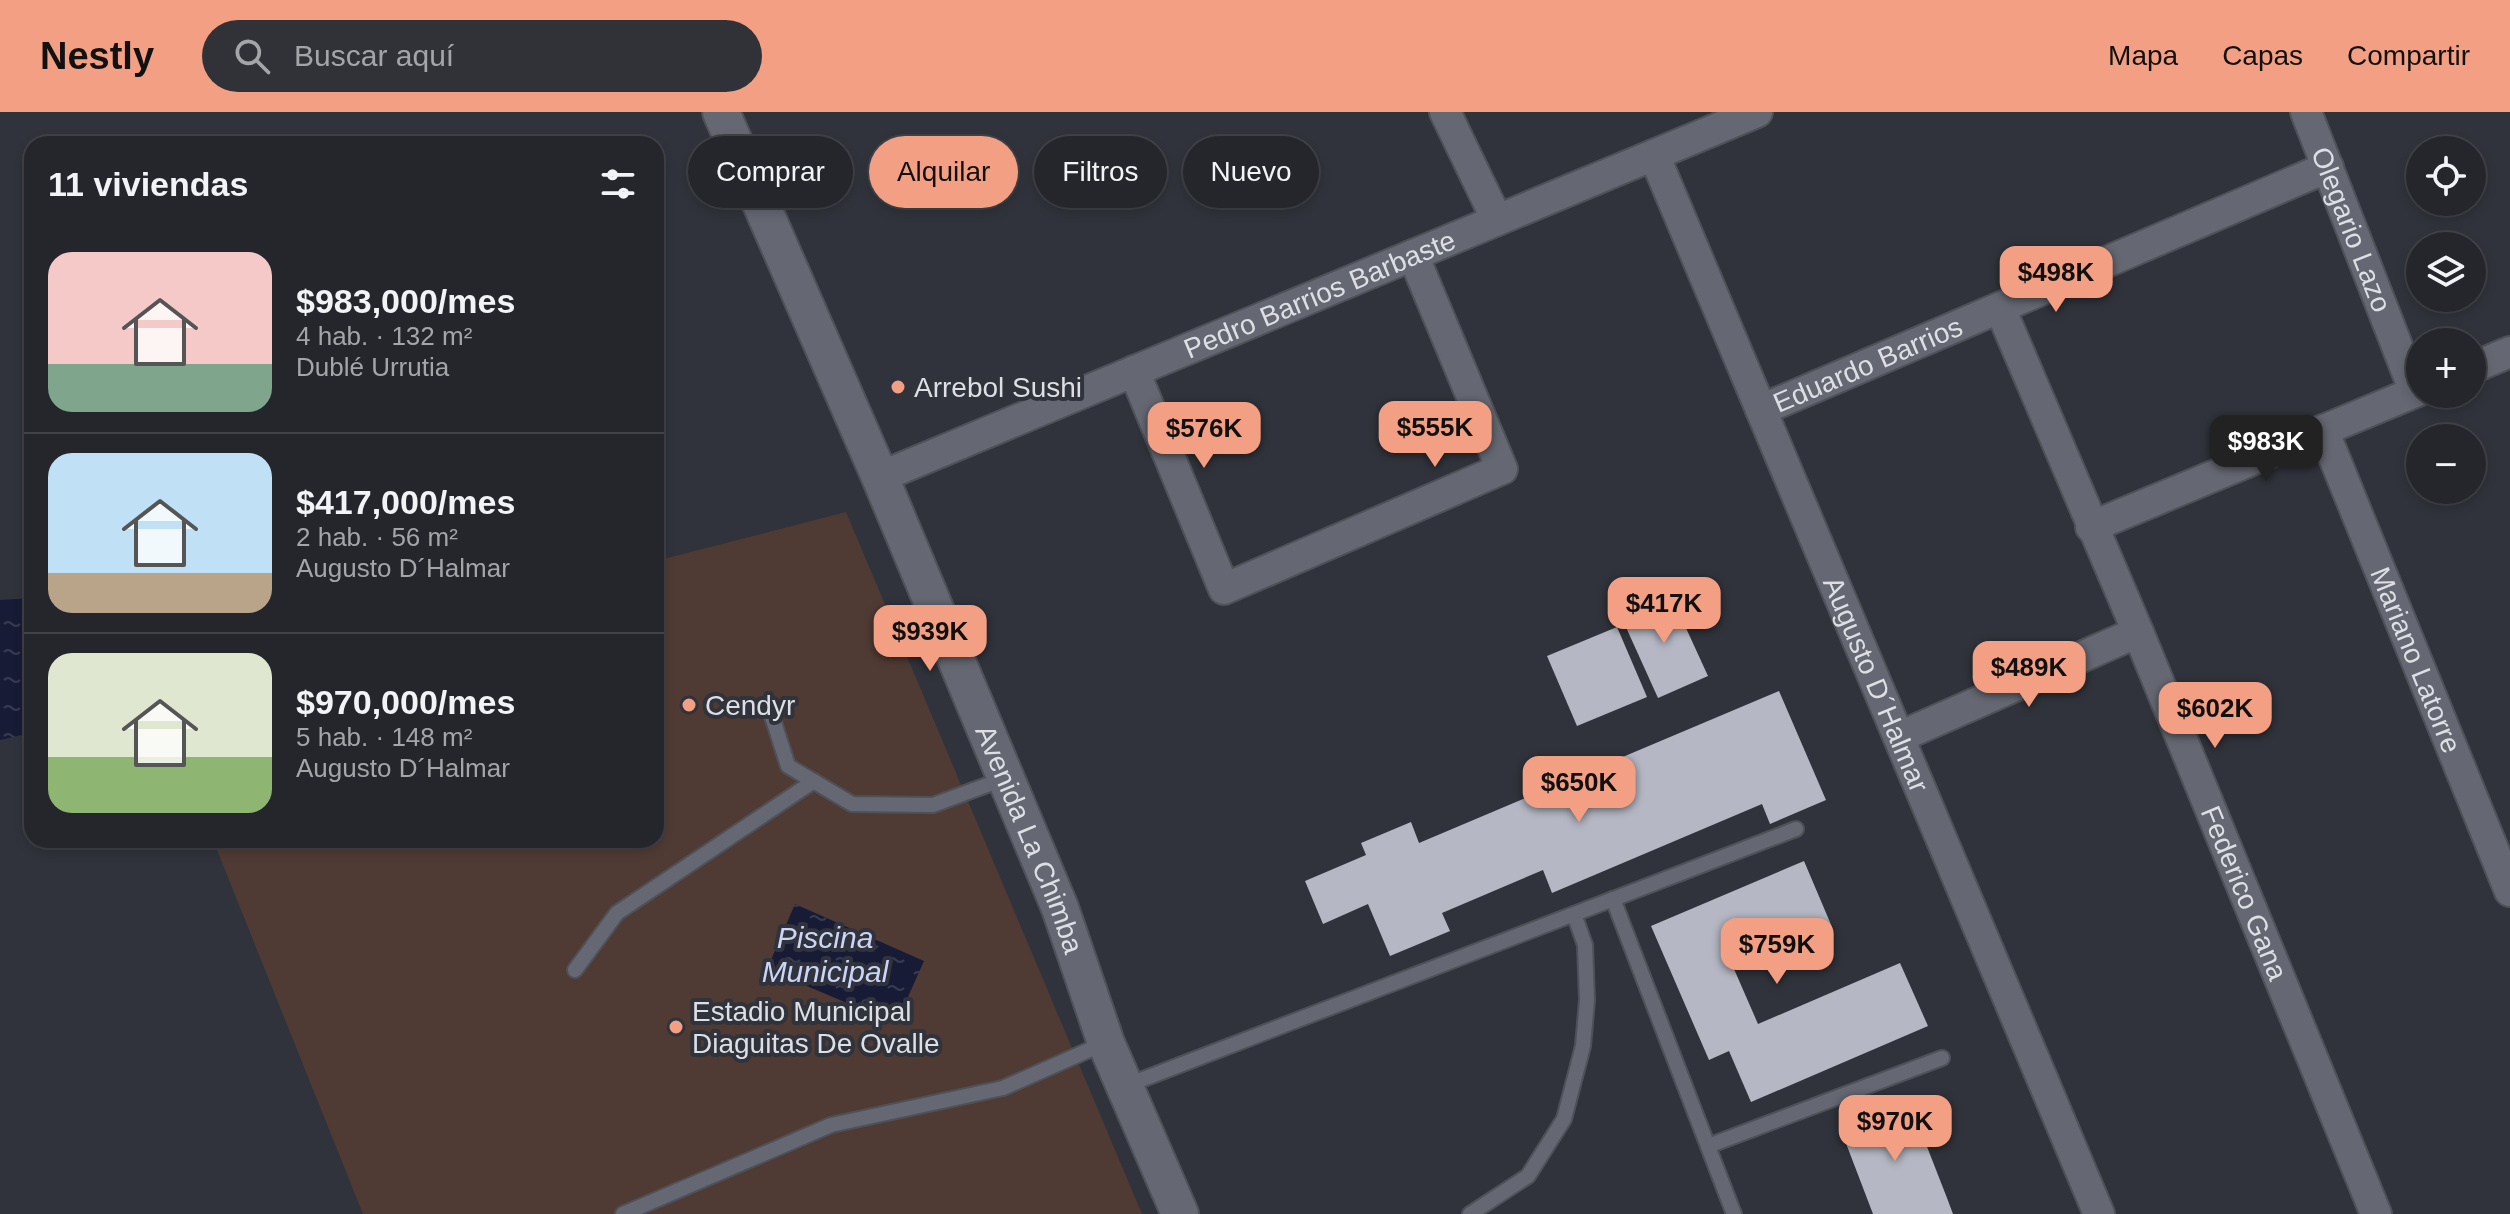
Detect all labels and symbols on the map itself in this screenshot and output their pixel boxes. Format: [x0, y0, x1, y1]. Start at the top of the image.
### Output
street label: Olegario Lazo [2305, 143, 2397, 316]
street label: Pedro Barrios Barbaste [1179, 224, 1460, 365]
pin: $498K [2000, 246, 2112, 314]
street label: Eduardo Barrios [1769, 311, 1967, 419]
place label: Arrebol Sushi [914, 372, 1082, 403]
marker: Arrebol Sushi [889, 378, 907, 396]
pin: $555K [1379, 401, 1491, 469]
pin: $576K [1148, 402, 1260, 470]
pin: $983K [2210, 415, 2322, 483]
street label: Mariano Latorre [2364, 563, 2467, 757]
street label: Augusto D´Halmar [1817, 572, 1935, 797]
pin: $417K [1608, 577, 1720, 645]
pin: $939K [874, 605, 986, 673]
pin: $489K [1973, 641, 2085, 709]
pin: $602K [2159, 682, 2271, 750]
place label: Cendyr [705, 690, 795, 721]
marker: Cendyr [680, 696, 698, 714]
street label: Avenida La Chimba [969, 720, 1089, 958]
pin: $650K [1523, 756, 1635, 824]
street label: Federico Gana [2195, 801, 2294, 985]
pin: $759K [1721, 918, 1833, 986]
water label: Piscina Municipal [762, 921, 890, 988]
place label: Estadio Municipal Diaguitas De Ovalle [692, 996, 939, 1059]
marker: Estadio Municipal Diaguitas De Ovalle [667, 1018, 685, 1036]
pin: $970K [1839, 1095, 1951, 1163]

